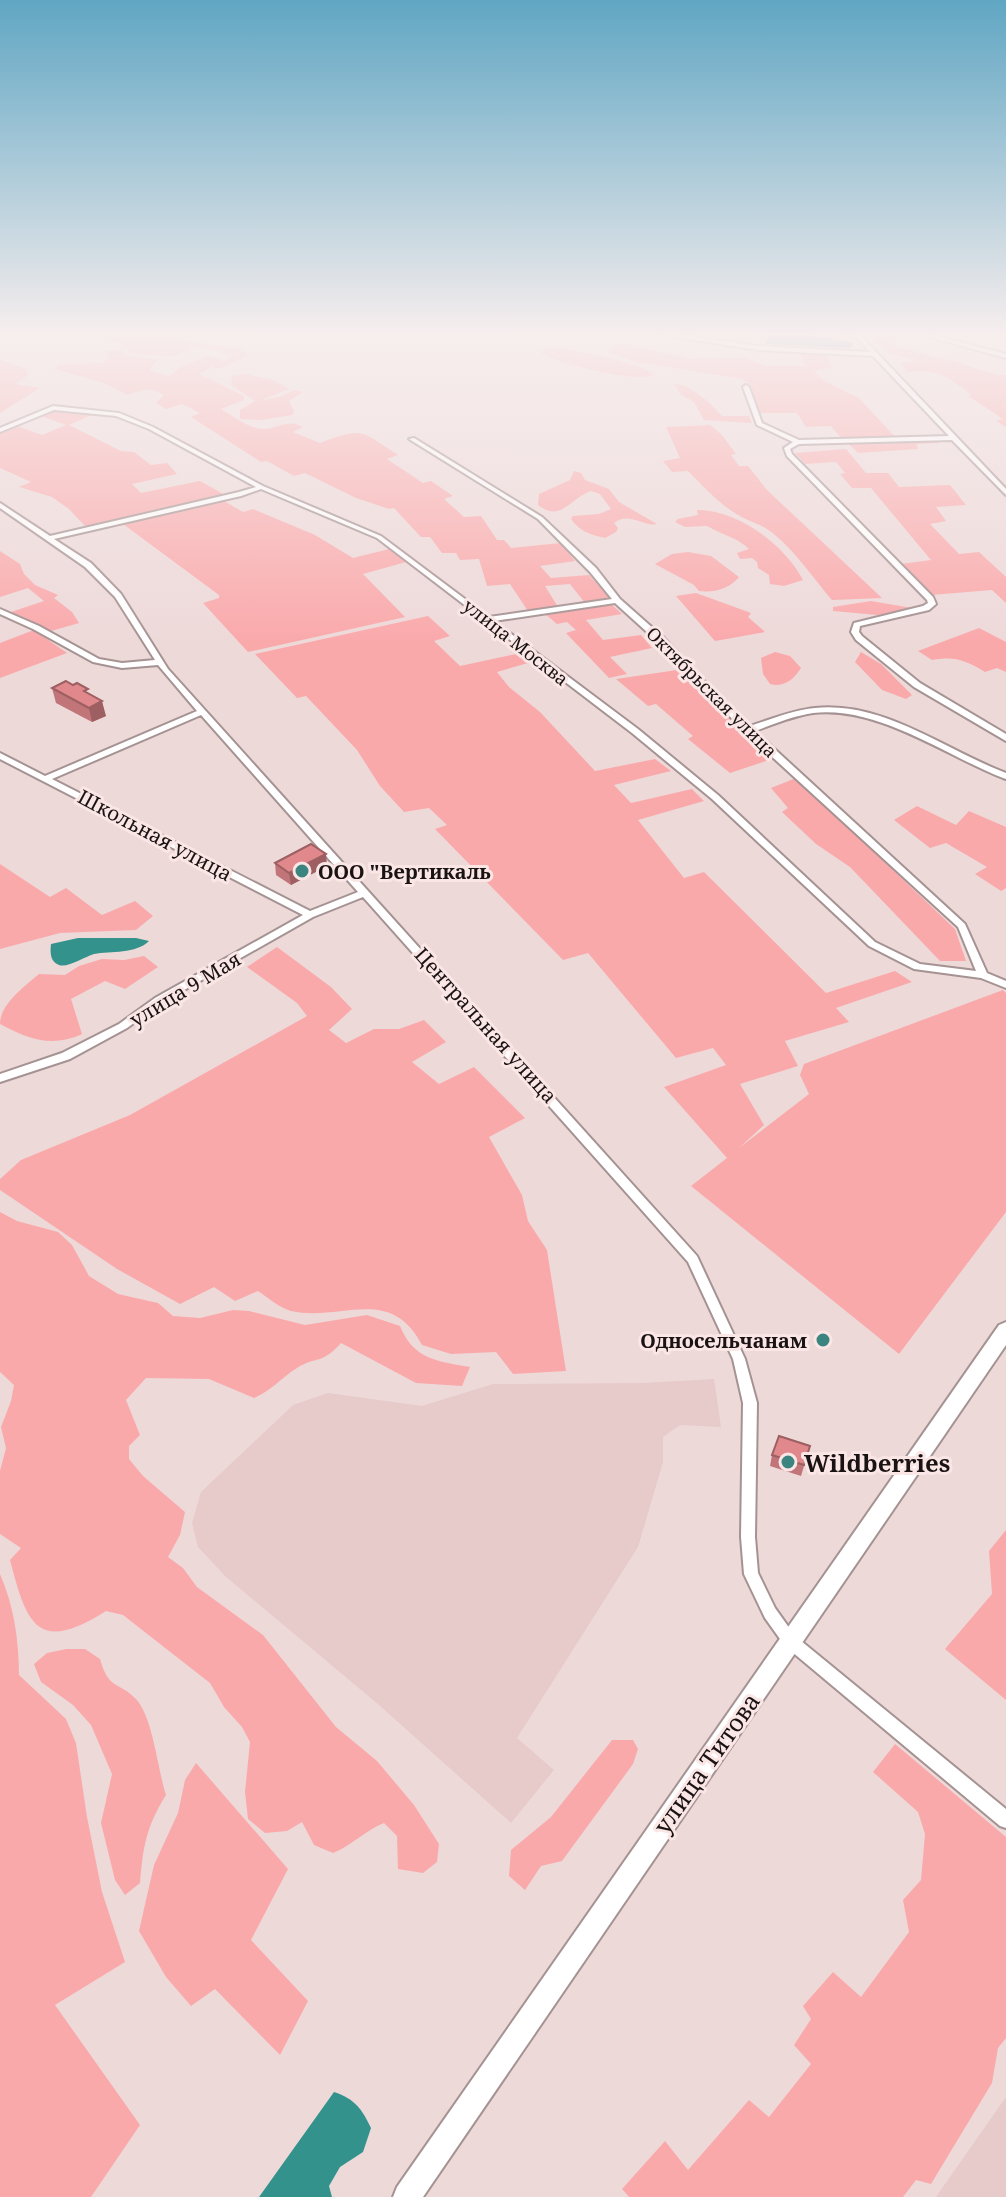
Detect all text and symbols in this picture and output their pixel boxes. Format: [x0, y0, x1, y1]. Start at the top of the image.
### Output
street label: улица Москва [458, 593, 574, 691]
street label: Октябрьская улица [641, 621, 783, 763]
street label: Школьная улица [73, 783, 237, 887]
place label: ООО "Вертикаль [318, 858, 491, 885]
marker: ООО "Вертикаль [293, 862, 311, 880]
street label: Центральная улица [409, 941, 563, 1109]
street label: улица 9 Мая [124, 945, 246, 1033]
place label: Односельчанам [640, 1327, 807, 1354]
marker: Односельчанам [814, 1331, 832, 1349]
place label: Wildberries [804, 1446, 950, 1479]
marker: Wildberries [779, 1453, 797, 1471]
street label: улица Титова [645, 1686, 767, 1840]

